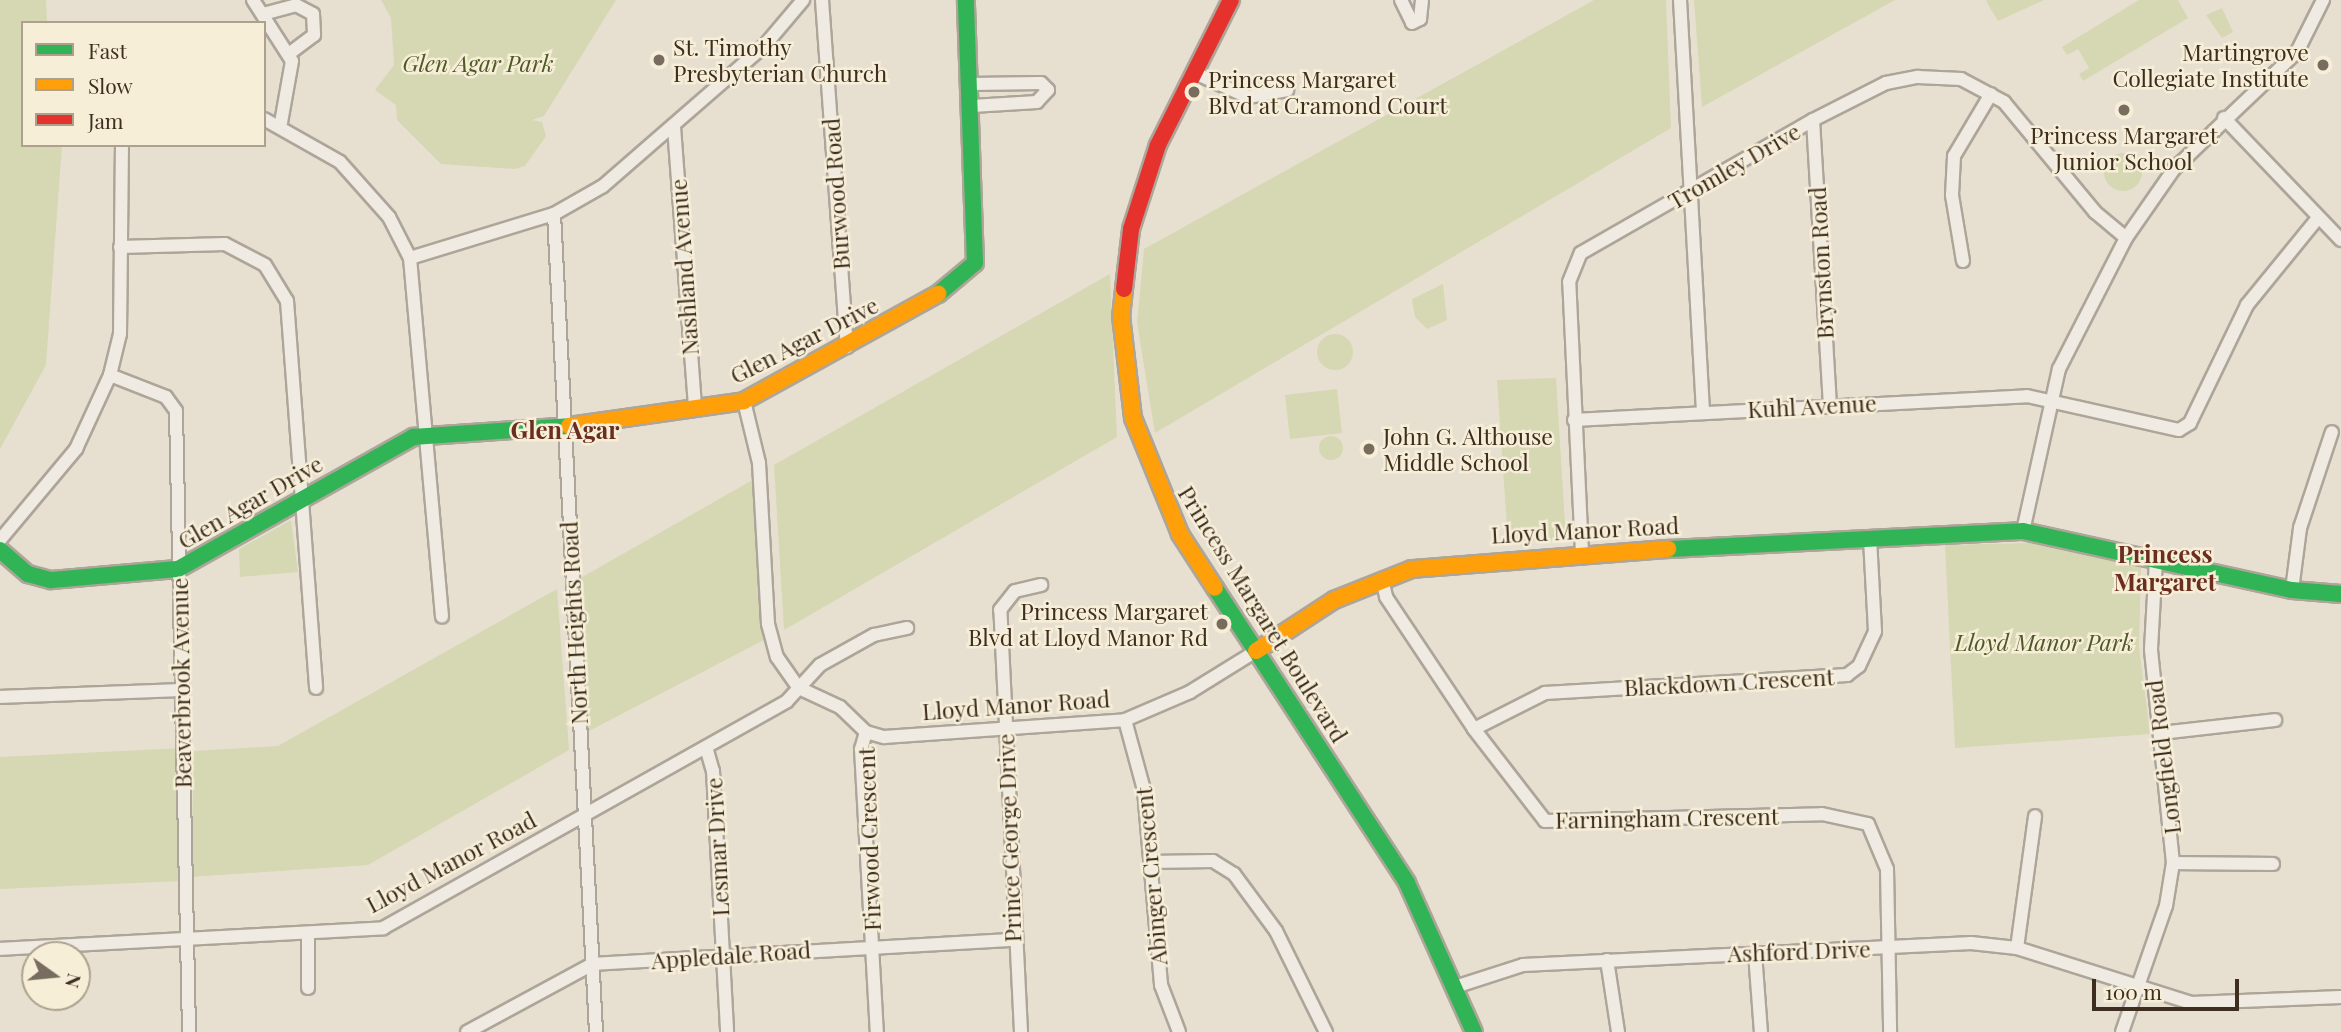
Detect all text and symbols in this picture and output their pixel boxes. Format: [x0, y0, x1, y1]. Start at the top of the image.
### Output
legend [21, 21, 266, 147]
place label: St. Timothy Presbyterian Church [673, 33, 887, 87]
text: Fast [88, 36, 127, 64]
place label: Martingrove Collegiate Institute [2112, 38, 2309, 92]
park label: Glen Agar Park [402, 49, 554, 77]
marker: St. Timothy Presbyterian Church [651, 52, 667, 68]
marker: Martingrove Collegiate Institute [2315, 57, 2331, 73]
place label: Princess Margaret Blvd at Cramond Court [1208, 65, 1448, 119]
text: Slow [88, 71, 133, 99]
marker: Princess Margaret Blvd at Cramond Court [1186, 84, 1202, 100]
marker: Princess Margaret Junior School [2116, 102, 2132, 118]
text: Jam [88, 106, 124, 134]
street label: Burwood Road [817, 117, 855, 271]
street label: Tromley Drive [1663, 117, 1805, 215]
place label: Princess Margaret Junior School [2030, 121, 2218, 175]
street label: Nashland Avenue [664, 177, 704, 357]
street label: Brynston Road [1803, 186, 1839, 340]
street label: Glen Agar Drive [725, 291, 883, 389]
street label: Kuhl Avenue [1746, 389, 1878, 423]
district label: Glen Agar [510, 416, 620, 444]
place label: John G. Althouse Middle School [1383, 422, 1554, 476]
marker: John G. Althouse Middle School [1361, 441, 1377, 457]
street label: Glen Agar Drive [172, 449, 328, 555]
street label: Princess Margaret Boulevard [1172, 481, 1354, 747]
street label: Lloyd Manor Road [1490, 511, 1680, 549]
street label: North Heights Road [555, 521, 593, 725]
district label: Princess Margaret [2114, 540, 2216, 596]
street label: Beaverbrook Avenue [165, 577, 197, 789]
place label: Princess Margaret Blvd at Lloyd Manor Rd [967, 597, 1208, 651]
marker: Princess Margaret Blvd at Lloyd Manor Rd [1214, 616, 1230, 632]
park label: Lloyd Manor Park [1955, 628, 2133, 656]
street label: Blackdown Crescent [1623, 663, 1835, 701]
street label: Longfield Road [2140, 678, 2186, 836]
street label: Lloyd Manor Road [921, 685, 1111, 725]
street label: Prince George Drive [992, 733, 1026, 943]
street label: Firwood Crescent [852, 747, 886, 931]
street label: Lesmar Drive [700, 777, 734, 917]
street label: Abinger Crescent [1129, 785, 1173, 967]
street label: Farningham Crescent [1555, 802, 1779, 834]
street label: Lloyd Manor Road [361, 806, 541, 918]
street label: Ashford Drive [1727, 935, 1871, 967]
street label: Appledale Road [650, 936, 812, 974]
north arrow [21, 941, 91, 1011]
scale bar [2096, 965, 2243, 1009]
text: N [60, 971, 89, 991]
text: 100 m [2105, 977, 2162, 1005]

